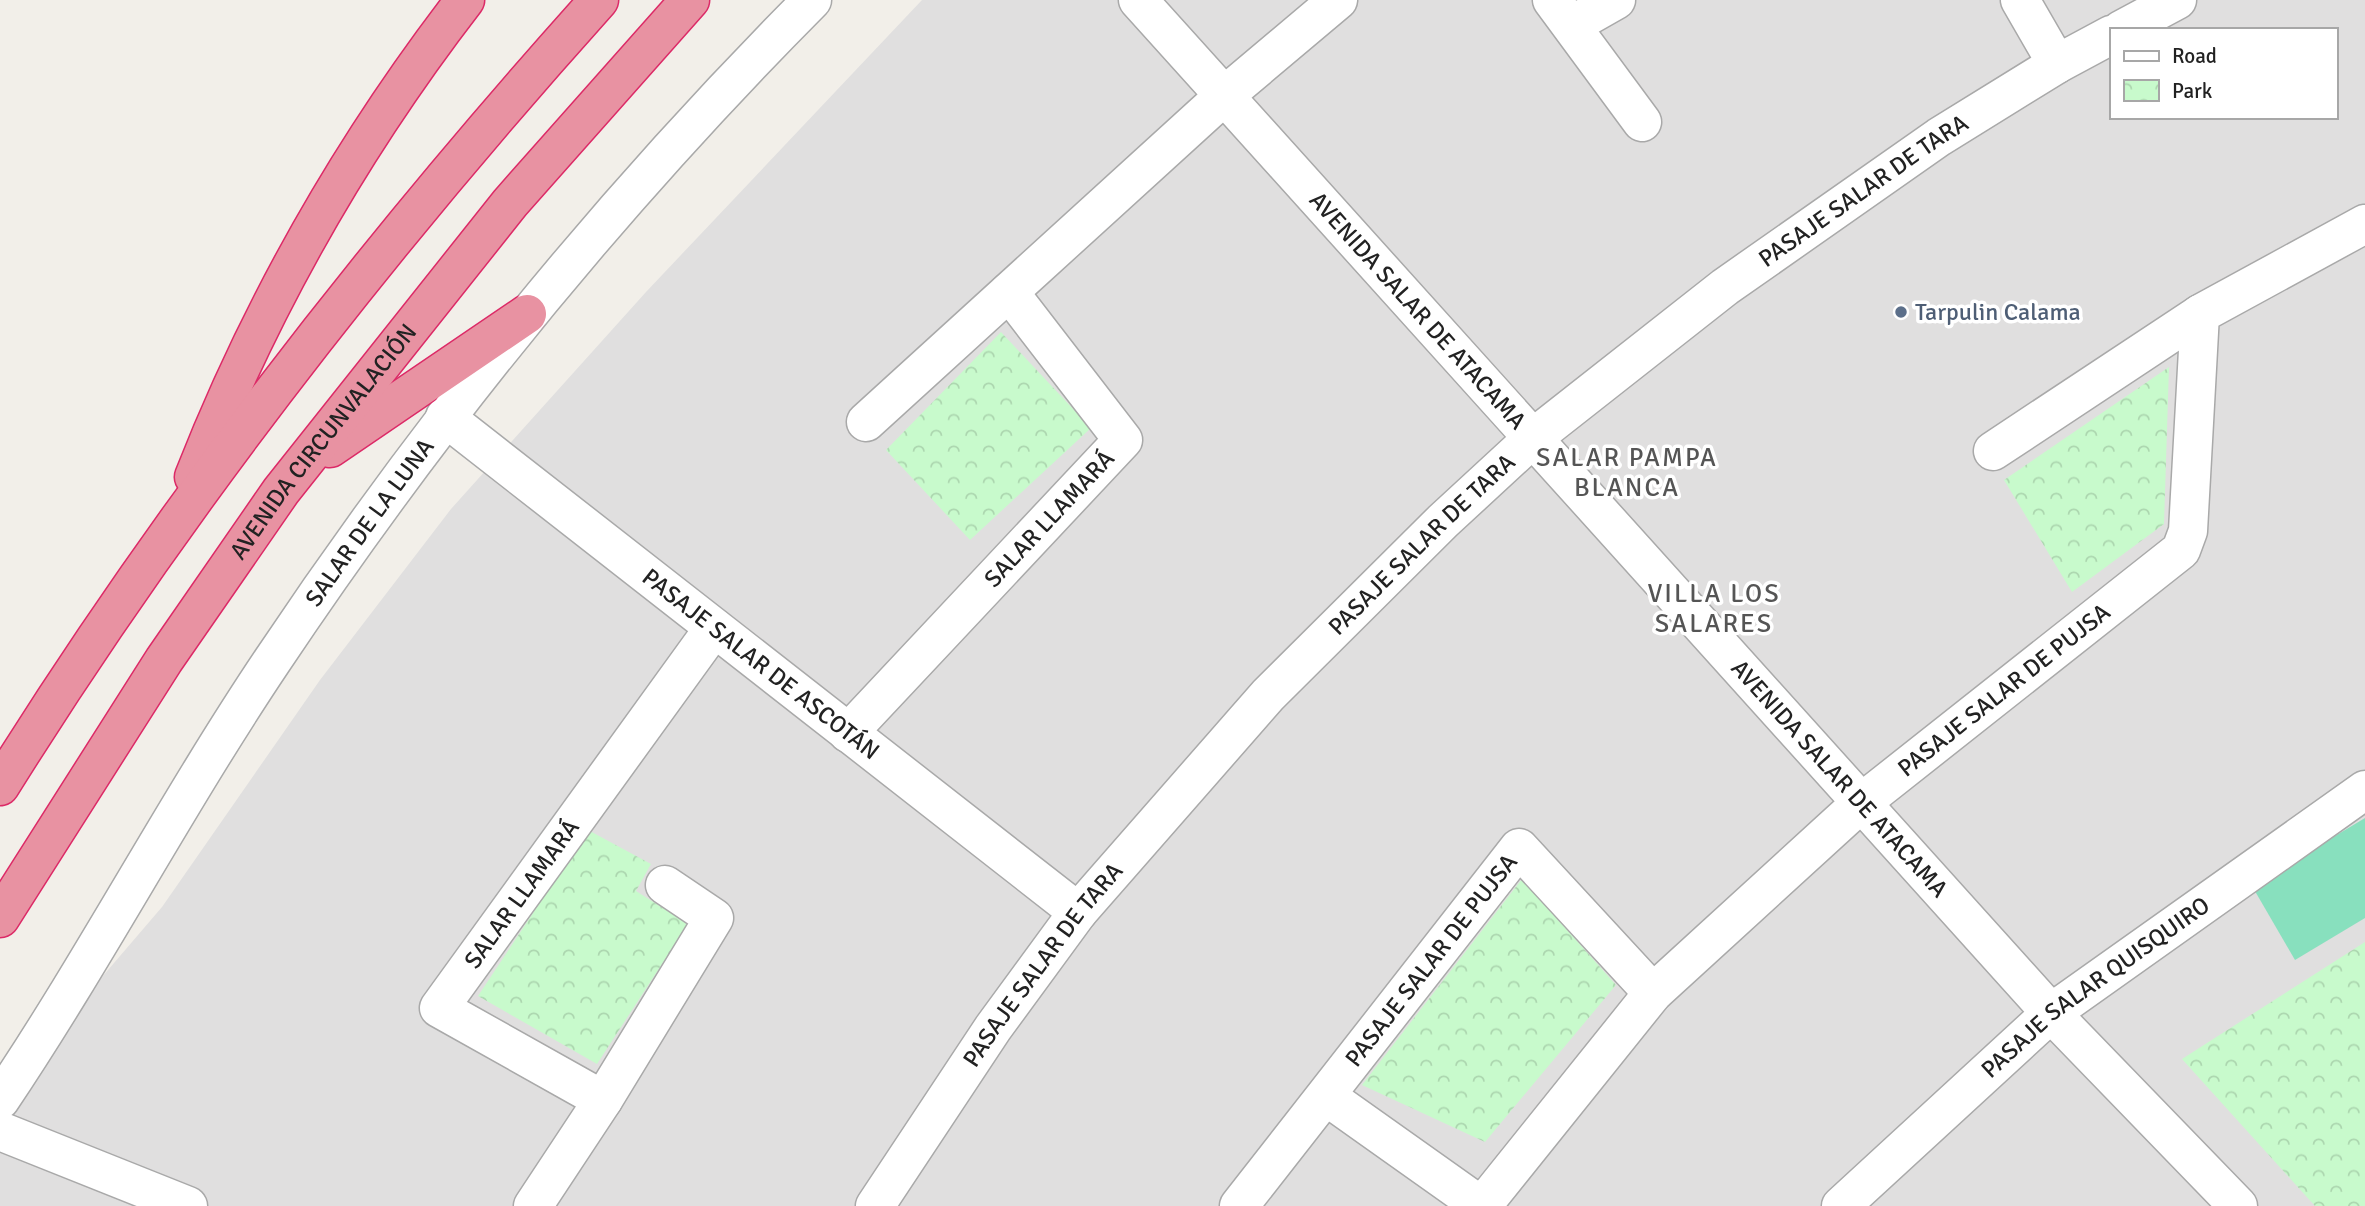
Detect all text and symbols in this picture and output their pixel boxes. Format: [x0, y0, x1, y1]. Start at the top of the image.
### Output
legend [2110, 28, 2337, 119]
text: Road [2172, 43, 2217, 69]
text: Park [2172, 78, 2213, 104]
street label: PASAJE SALAR DE TARA [1753, 107, 1974, 274]
street label: AVENIDA SALAR DE ATACAMA [1303, 185, 1533, 436]
place label: Tarpulin Calama [1915, 297, 2081, 327]
marker: Tarpulin Calama [1893, 304, 1909, 320]
street label: AVENIDA CIRCUNVALACIÓN [223, 318, 423, 565]
street label: SALAR DE LA LUNA [299, 432, 441, 612]
district label: SALAR PAMPA BLANCA [1536, 442, 1718, 504]
street label: SALAR LLAMARÁ [978, 444, 1121, 593]
street label: PASAJE SALAR DE TARA [1322, 447, 1521, 641]
street label: PASAJE SALAR DE ASCOTÁN [636, 562, 885, 766]
district label: VILLA LOS SALARES [1647, 578, 1781, 640]
street label: PASAJE SALAR DE PUJSA [1892, 597, 2116, 783]
street label: AVENIDA SALAR DE ATACAMA [1725, 653, 1955, 904]
street label: SALAR LLAMARÁ [458, 813, 586, 974]
street label: PASAJE SALAR DE PUJSA [1339, 847, 1524, 1073]
street label: PASAJE SALAR DE TARA [956, 856, 1130, 1073]
street label: PASAJE SALAR QUISQUIRO [1975, 890, 2215, 1085]

